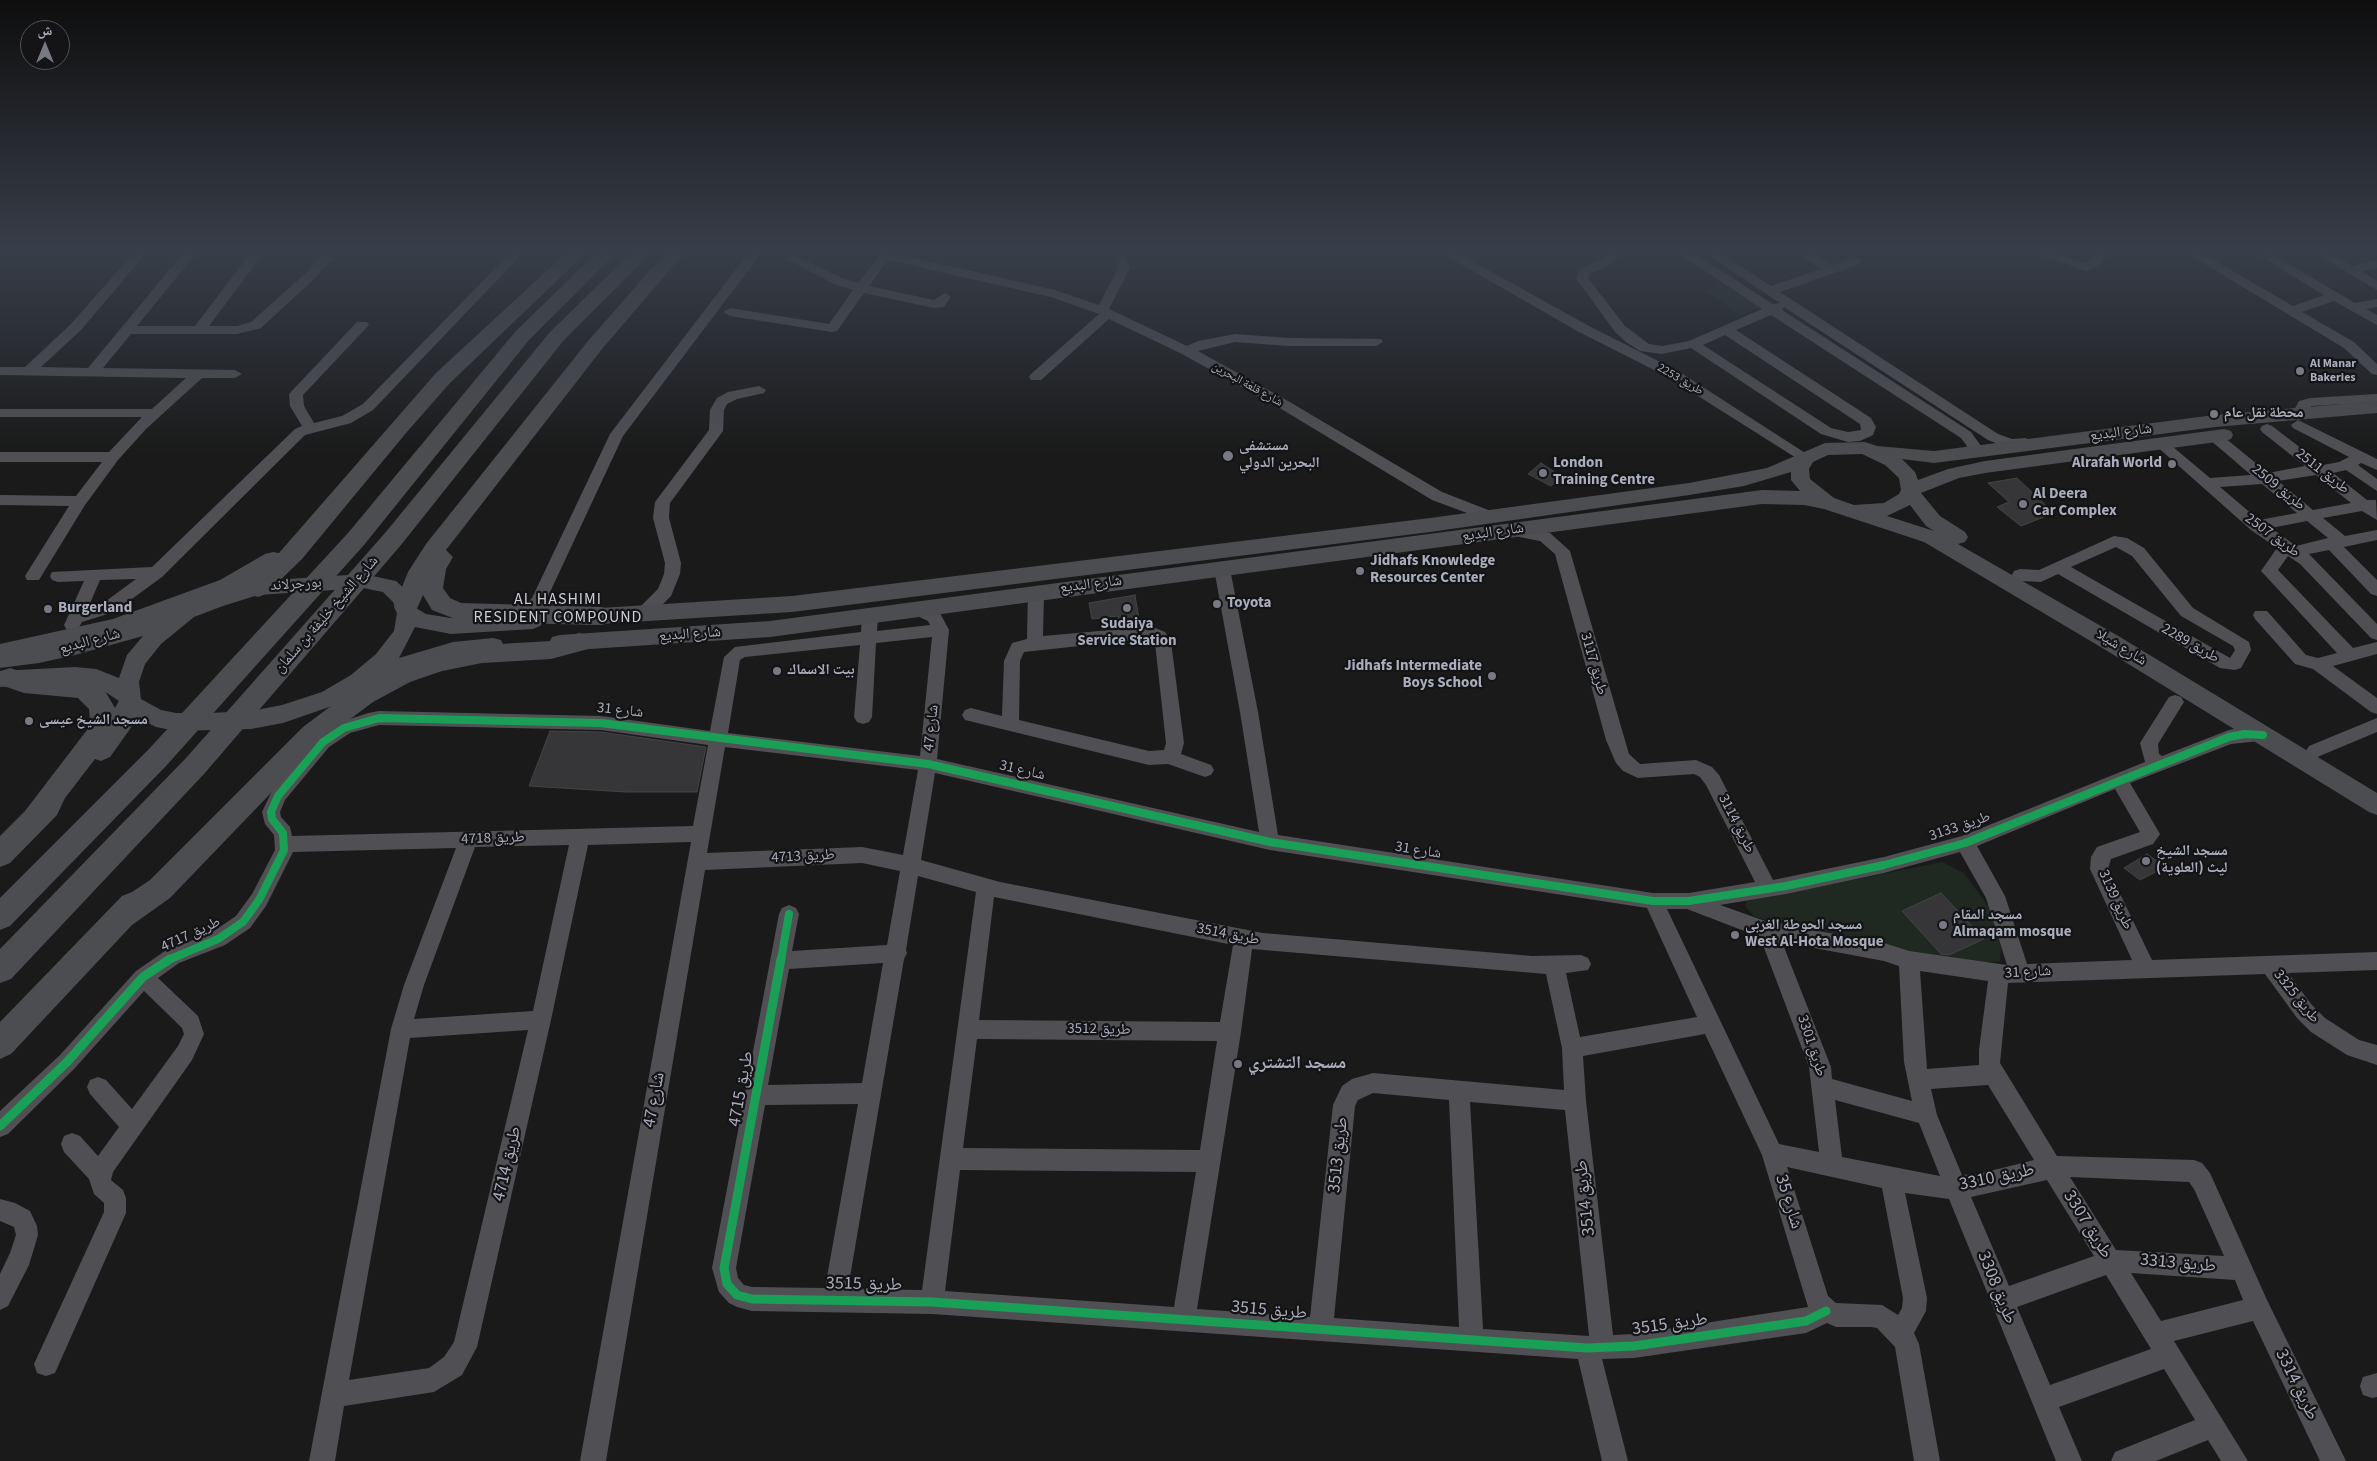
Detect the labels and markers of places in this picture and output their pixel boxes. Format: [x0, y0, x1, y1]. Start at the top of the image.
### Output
place label: Al Manar Bakeries [2310, 357, 2356, 385]
marker: Al Manar Bakeries [2294, 365, 2306, 377]
place label: محطة نقل عام [2224, 405, 2304, 423]
marker: محطة نقل عام [2208, 408, 2220, 420]
place label: مستشفى البحرين الدولي [1239, 438, 1320, 473]
marker: مستشفى البحرين الدولي [1221, 449, 1235, 463]
place label: London Training Centre [1553, 455, 1655, 490]
place label: Alrafah World [2072, 455, 2162, 473]
marker: Alrafah World [2166, 458, 2178, 470]
marker: London Training Centre [1537, 467, 1549, 479]
place label: Al Deera Car Complex [2033, 486, 2117, 521]
marker: Al Deera Car Complex [2017, 498, 2029, 510]
place label: Jidhafs Knowledge Resources Center [1370, 553, 1495, 588]
marker: Jidhafs Knowledge Resources Center [1354, 565, 1366, 577]
place label: Toyota [1227, 595, 1271, 613]
marker: Toyota [1211, 598, 1223, 610]
place label: Burgerland [58, 600, 132, 618]
marker: Sudaiya Service Station [1121, 602, 1133, 614]
marker: Burgerland [42, 603, 54, 615]
place label: Sudaiya Service Station [1077, 616, 1177, 651]
place label: Jidhafs Intermediate Boys School [1344, 658, 1482, 693]
place label: بيت الاسماك [787, 662, 855, 680]
marker: بيت الاسماك [771, 665, 783, 677]
marker: Jidhafs Intermediate Boys School [1486, 670, 1498, 682]
place label: مسجد الشيخ عيسى [39, 712, 148, 730]
marker: مسجد الشيخ عيسى [23, 715, 35, 727]
place label: مسجد الشيخ ليث (العلوية) [2156, 843, 2228, 878]
marker: مسجد الشيخ ليث (العلوية) [2140, 855, 2152, 867]
place label: مسجد المقام Almaqam mosque [1953, 907, 2072, 942]
place label: مسجد الحوطة الغربي West Al-Hota Mosque [1745, 917, 1884, 952]
marker: مسجد المقام Almaqam mosque [1937, 919, 1949, 931]
marker: مسجد الحوطة الغربي West Al-Hota Mosque [1729, 929, 1741, 941]
place label: مسجد التشتري [1248, 1053, 1346, 1075]
marker: مسجد التشتري [1232, 1058, 1244, 1070]

